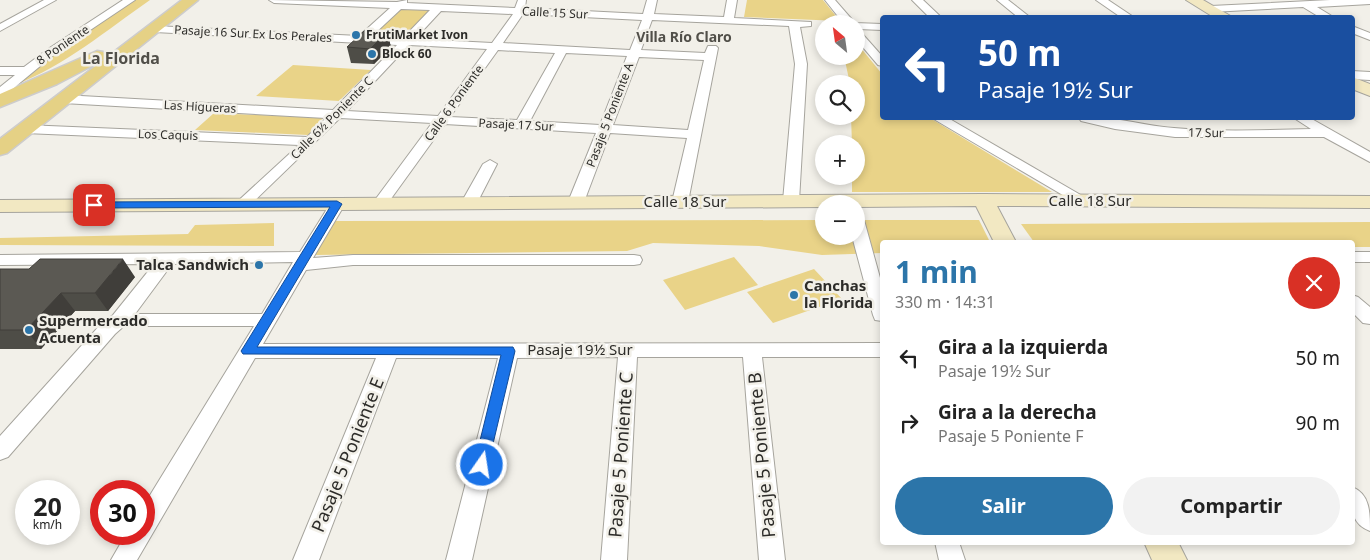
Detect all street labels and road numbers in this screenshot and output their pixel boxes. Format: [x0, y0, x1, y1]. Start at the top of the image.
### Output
street label: Calle 15 Sur [522, 2, 589, 23]
street label: 8 Poniente [33, 21, 93, 68]
street label: Pasaje 16 Sur Ex Los Perales [174, 21, 333, 46]
street label: Pasaje 5 Poniente A [582, 60, 637, 169]
street label: Calle 6 Poniente [420, 61, 487, 144]
street label: Calle 6½ Poniente C [287, 72, 377, 163]
street label: Las Higueras [163, 96, 237, 117]
street label: Pasaje 17 Sur [478, 114, 554, 135]
street label: 17 Sur [1188, 124, 1224, 141]
street label: Los Caquis [138, 125, 199, 144]
street label: Calle 18 Sur [1049, 190, 1131, 210]
street label: Calle 18 Sur [644, 191, 726, 211]
street label: Pasaje 19½ Sur [527, 339, 633, 359]
street label: Pasaje 5 Poniente C [602, 371, 638, 538]
street label: Pasaje 5 Poniente B [742, 371, 780, 539]
street label: Pasaje 5 Poniente E [305, 374, 389, 535]

